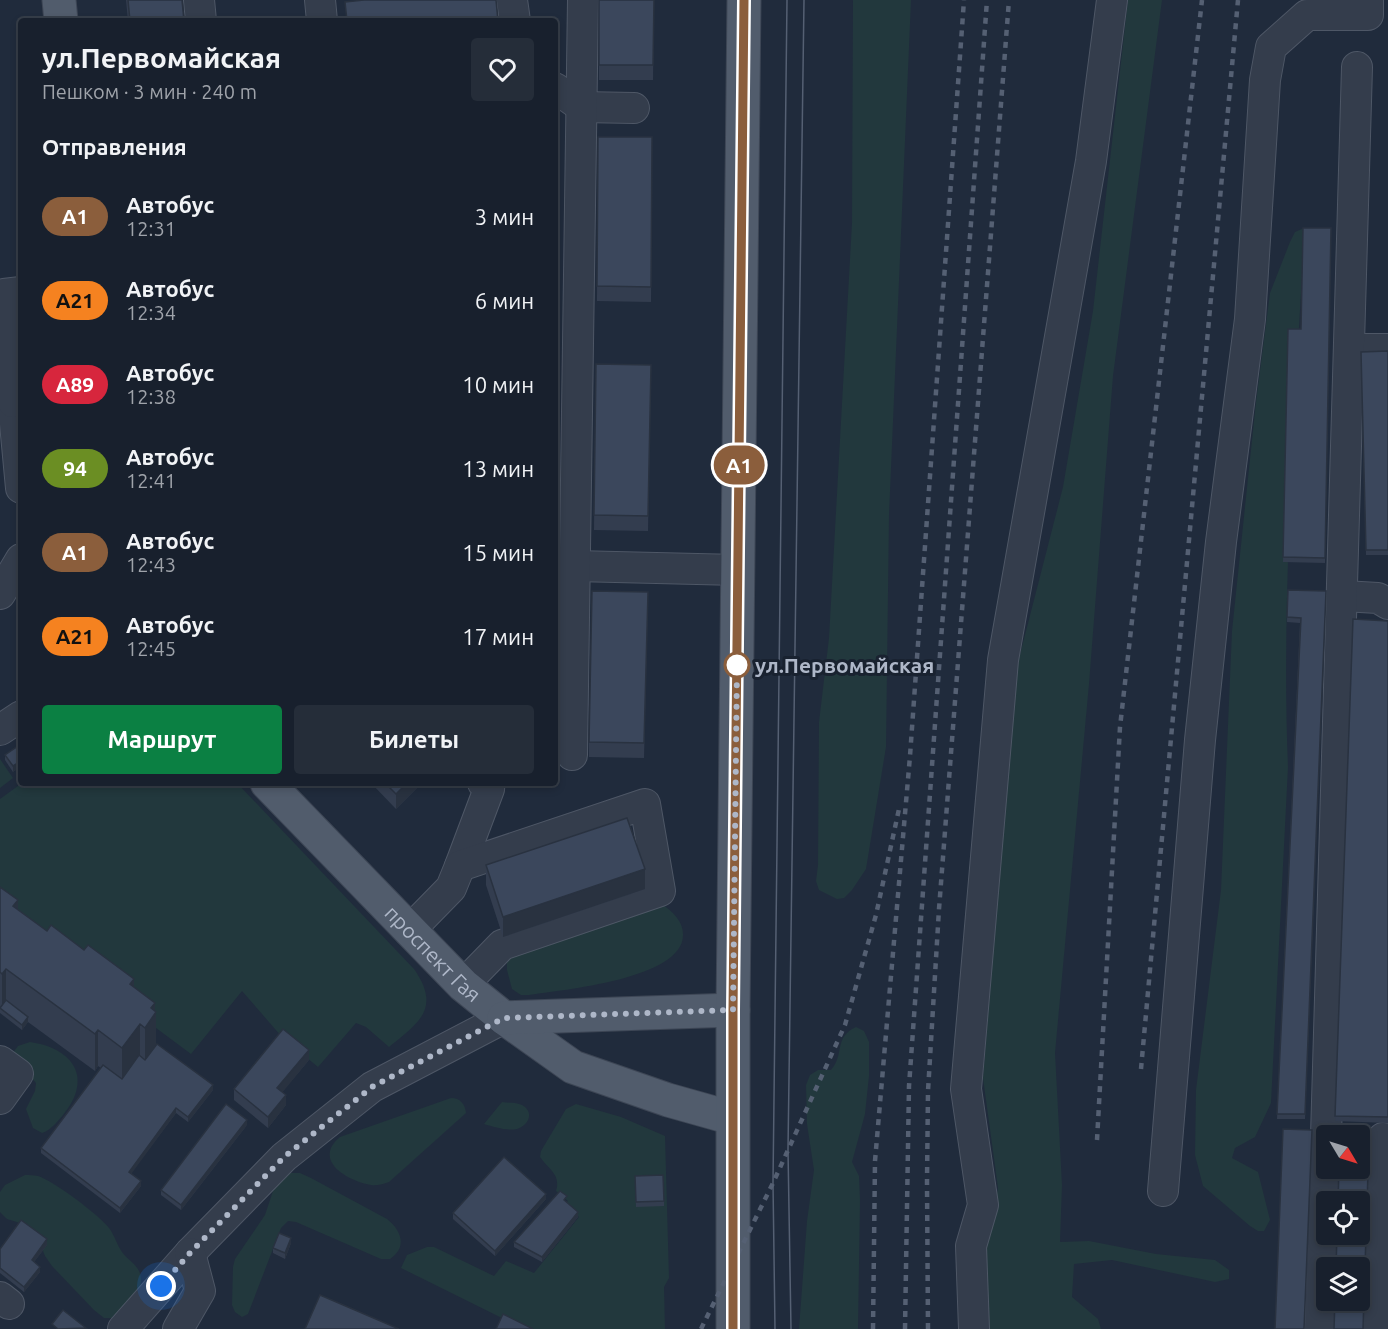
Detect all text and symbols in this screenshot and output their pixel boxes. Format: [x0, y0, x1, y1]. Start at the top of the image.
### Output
button: heart [471, 38, 534, 101]
text: ул.Первомайская [42, 42, 281, 73]
text: Пешком · 3 мин · 240 m [42, 80, 257, 103]
text: Отправления [42, 134, 187, 159]
text: Автобус [126, 192, 214, 217]
text: А1 [62, 204, 88, 228]
text: 3 мин [475, 204, 534, 229]
text: 12:31 [126, 217, 176, 240]
text: Автобус [126, 276, 214, 301]
text: А21 [56, 288, 94, 312]
text: 6 мин [475, 288, 534, 313]
text: 12:34 [126, 301, 176, 324]
text: Автобус [126, 360, 214, 385]
text: А89 [56, 372, 94, 396]
text: 10 мин [462, 372, 534, 397]
text: 12:38 [126, 385, 176, 408]
text: Автобус [126, 444, 214, 469]
line badge: А1 [712, 446, 766, 484]
text: А1 [726, 453, 752, 477]
text: 94 [63, 456, 87, 480]
text: 13 мин [462, 456, 534, 481]
text: 12:41 [126, 469, 176, 492]
text: Автобус [126, 528, 214, 553]
text: А1 [62, 540, 88, 564]
text: 15 мин [462, 540, 534, 565]
text: 12:43 [126, 553, 176, 576]
text: Автобус [126, 612, 214, 637]
text: А21 [56, 624, 94, 648]
text: 17 мин [462, 624, 534, 649]
text: 12:45 [126, 637, 176, 660]
marker: ул.Первомайская [724, 652, 750, 678]
place label: ул.Первомайская [755, 653, 934, 677]
button: Маршрут [42, 705, 282, 774]
button: Билеты [294, 705, 534, 774]
street label: проспект Гая [380, 900, 486, 1007]
north arrow [1316, 1125, 1370, 1179]
map controls [1316, 1125, 1370, 1311]
button: locate [1316, 1191, 1370, 1245]
button: layers [1316, 1257, 1370, 1311]
your location [146, 1271, 176, 1301]

